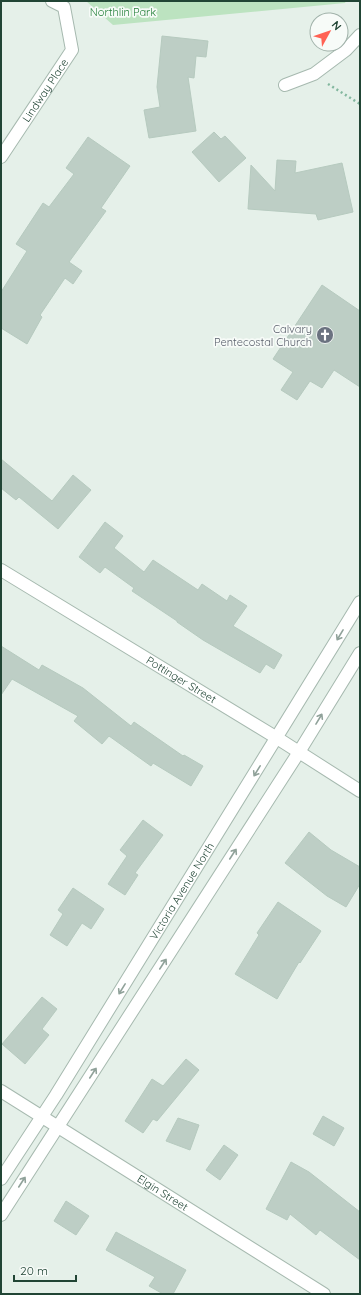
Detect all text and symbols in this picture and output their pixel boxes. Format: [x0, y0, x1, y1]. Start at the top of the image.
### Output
park label: Northlin Park [90, 5, 156, 19]
north arrow [309, 12, 349, 52]
text: N [329, 18, 345, 33]
street label: Lindway Place [19, 56, 71, 125]
place label: Calvary Pentecostal Church [214, 322, 312, 349]
church icon: Calvary Pentecostal Church [315, 325, 335, 345]
one-way arrow [335, 629, 343, 641]
street label: Pottinger Street [144, 653, 219, 707]
one-way arrow [316, 713, 324, 725]
one-way arrow [252, 765, 260, 777]
street label: Victoria Avenue North [147, 840, 217, 942]
one-way arrow [229, 849, 238, 860]
one-way arrow [159, 959, 167, 970]
one-way arrow [118, 983, 126, 994]
one-way arrow [89, 1068, 97, 1079]
street label: Elgin Street [135, 1171, 191, 1214]
one-way arrow [18, 1177, 26, 1188]
scale bar [14, 1257, 76, 1283]
text: 20 m [20, 1263, 48, 1278]

